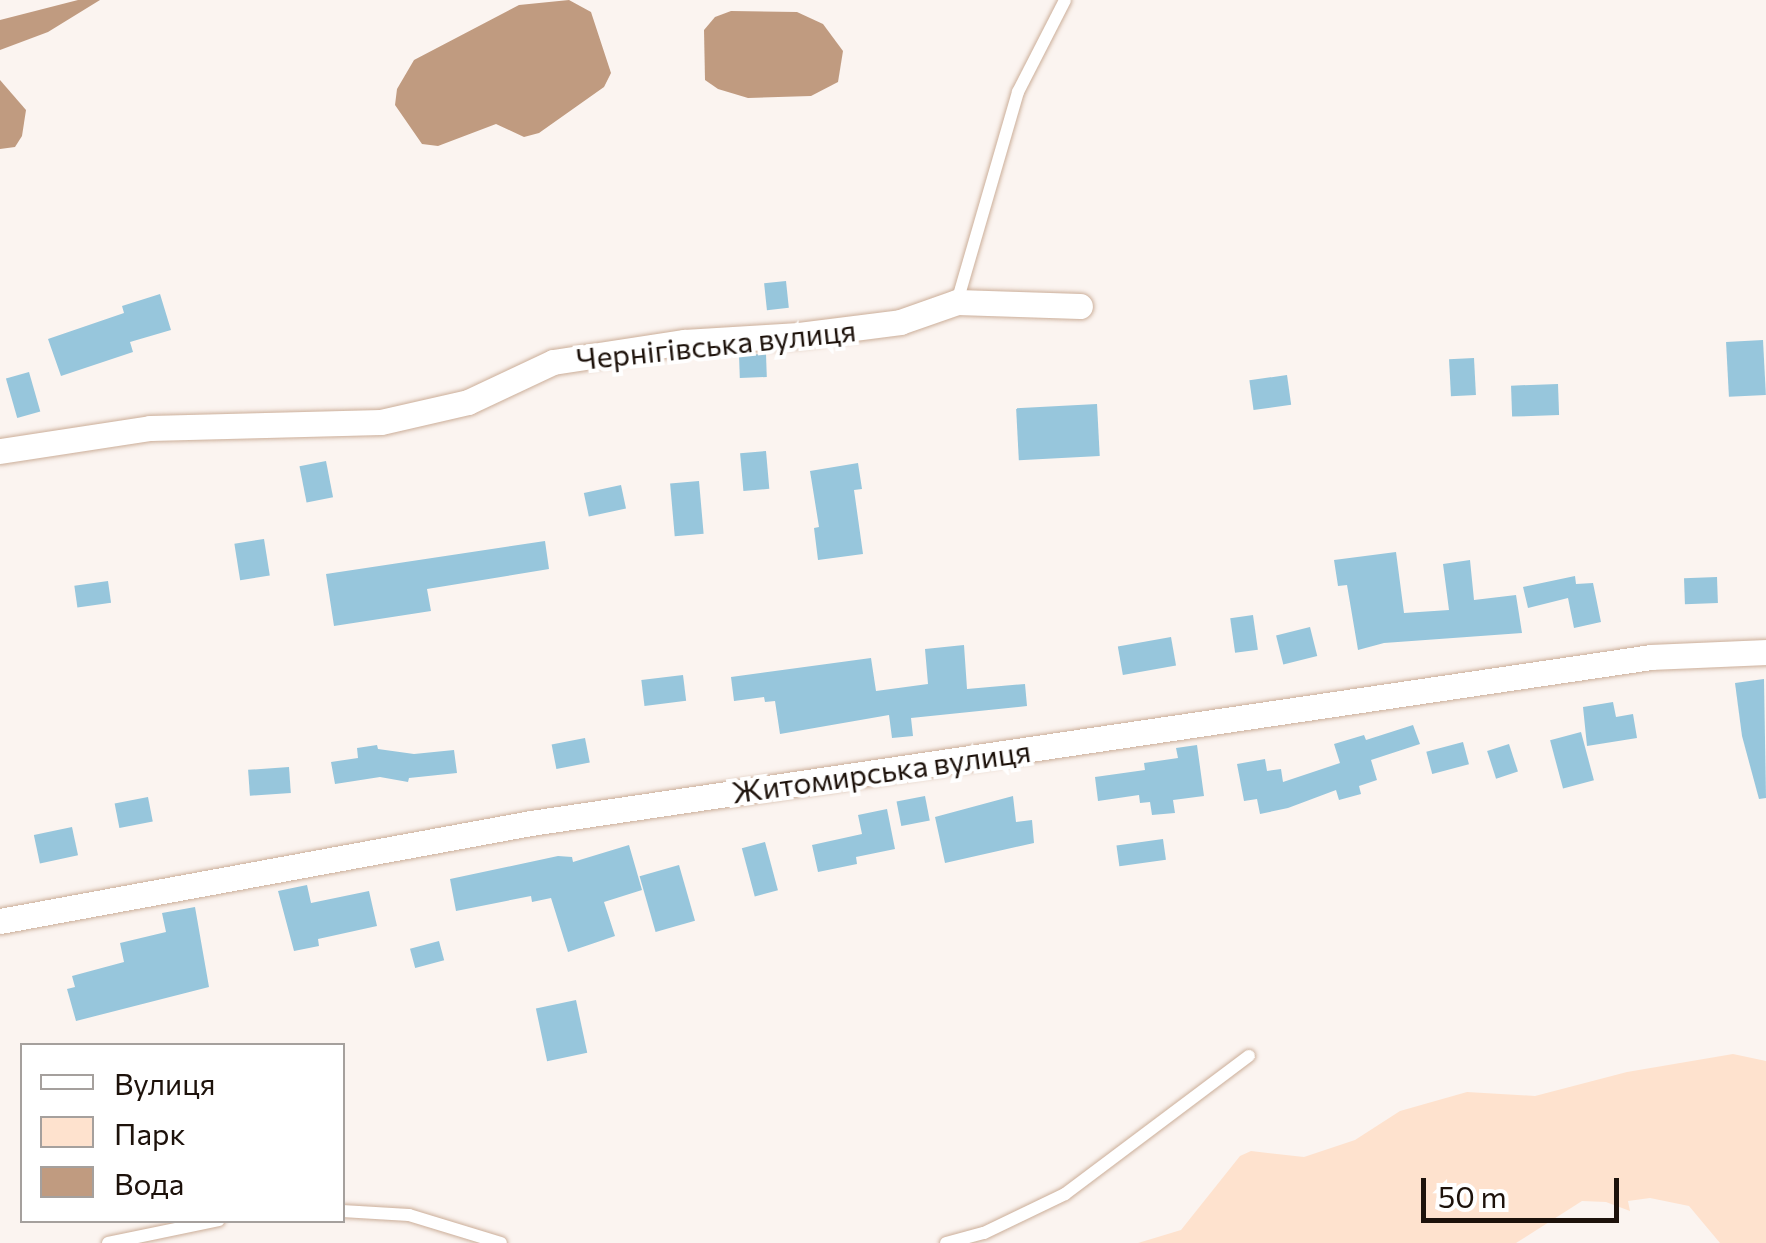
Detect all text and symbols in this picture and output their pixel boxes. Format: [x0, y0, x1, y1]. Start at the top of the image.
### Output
street label: Чернігівська вулиця [574, 311, 858, 377]
street label: Житомирська вулиця [729, 732, 1033, 810]
legend [20, 1043, 345, 1223]
text: Вулиця [114, 1064, 216, 1101]
text: Парк [114, 1114, 186, 1151]
scale bar [1426, 1158, 1624, 1220]
text: Вода [114, 1164, 184, 1201]
text: 50 m [1438, 1177, 1507, 1214]

